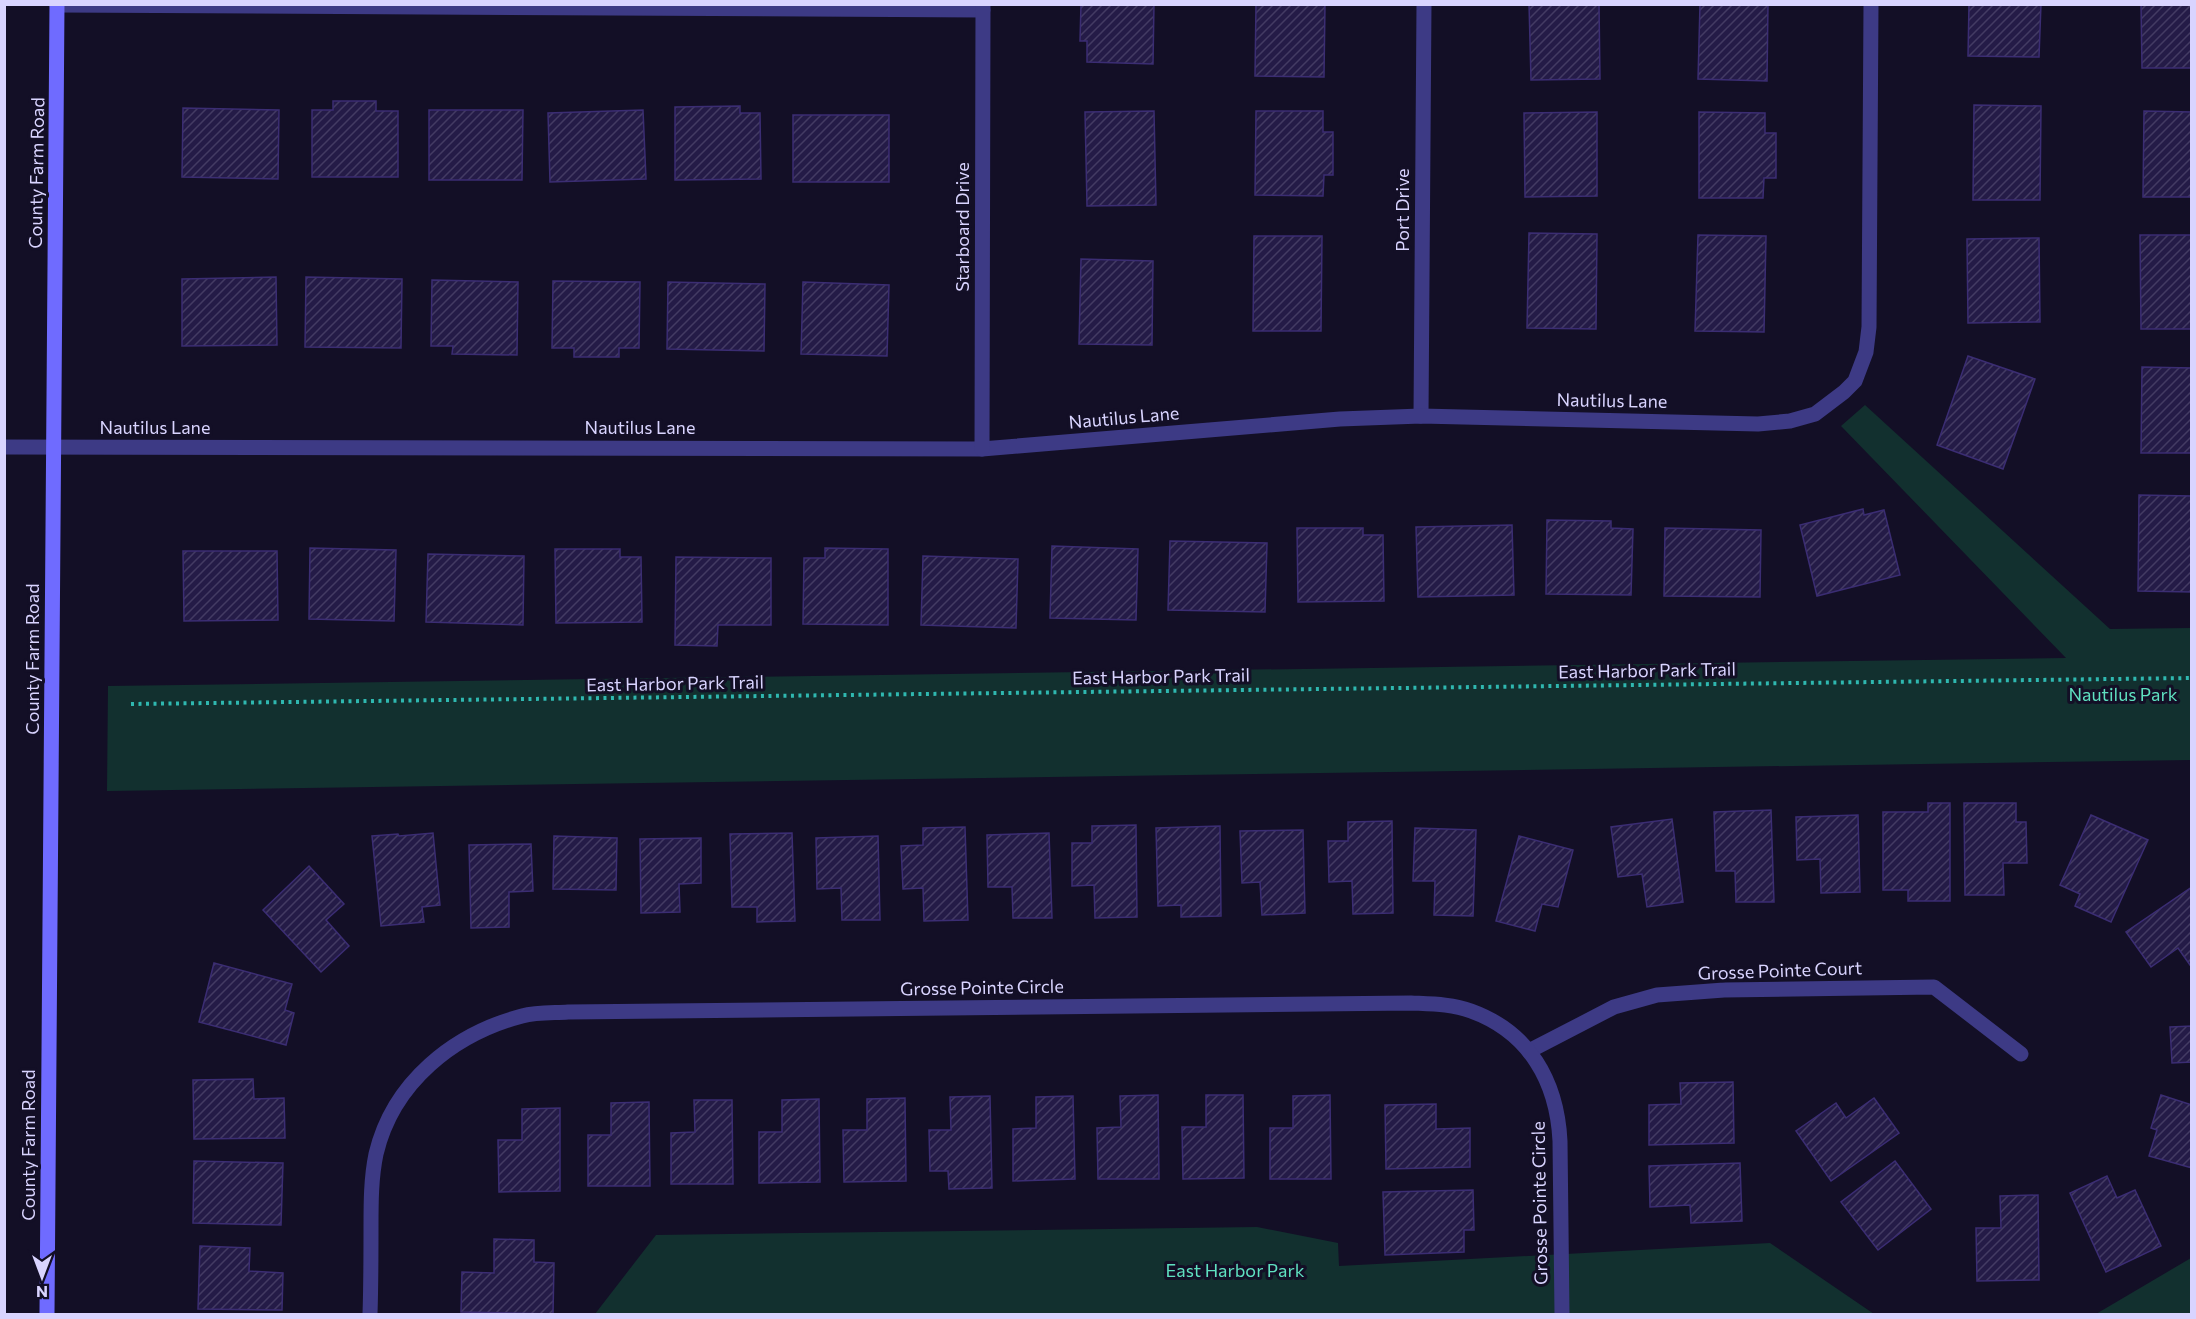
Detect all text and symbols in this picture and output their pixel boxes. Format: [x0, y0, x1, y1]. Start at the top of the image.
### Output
street label: County Farm Road [24, 97, 48, 249]
street label: Starboard Drive [951, 162, 973, 292]
street label: Port Drive [1391, 168, 1413, 252]
street label: Nautilus Lane [1556, 388, 1668, 412]
street label: Nautilus Lane [1068, 401, 1180, 433]
street label: Nautilus Lane [100, 416, 210, 438]
street label: Nautilus Lane [585, 416, 695, 438]
street label: County Farm Road [21, 583, 43, 735]
street label: East Harbor Park Trail [1558, 657, 1736, 683]
street label: East Harbor Park Trail [1072, 663, 1250, 689]
street label: East Harbor Park Trail [586, 670, 764, 696]
park label: Nautilus Park [2069, 683, 2178, 705]
street label: Grosse Pointe Court [1697, 956, 1863, 984]
street label: Grosse Pointe Circle [900, 975, 1064, 999]
street label: County Farm Road [17, 1069, 39, 1221]
street label: Grosse Pointe Circle [1527, 1121, 1551, 1285]
north arrow [12, 1247, 72, 1307]
park label: East Harbor Park [1166, 1259, 1305, 1281]
text: N [36, 1283, 48, 1302]

